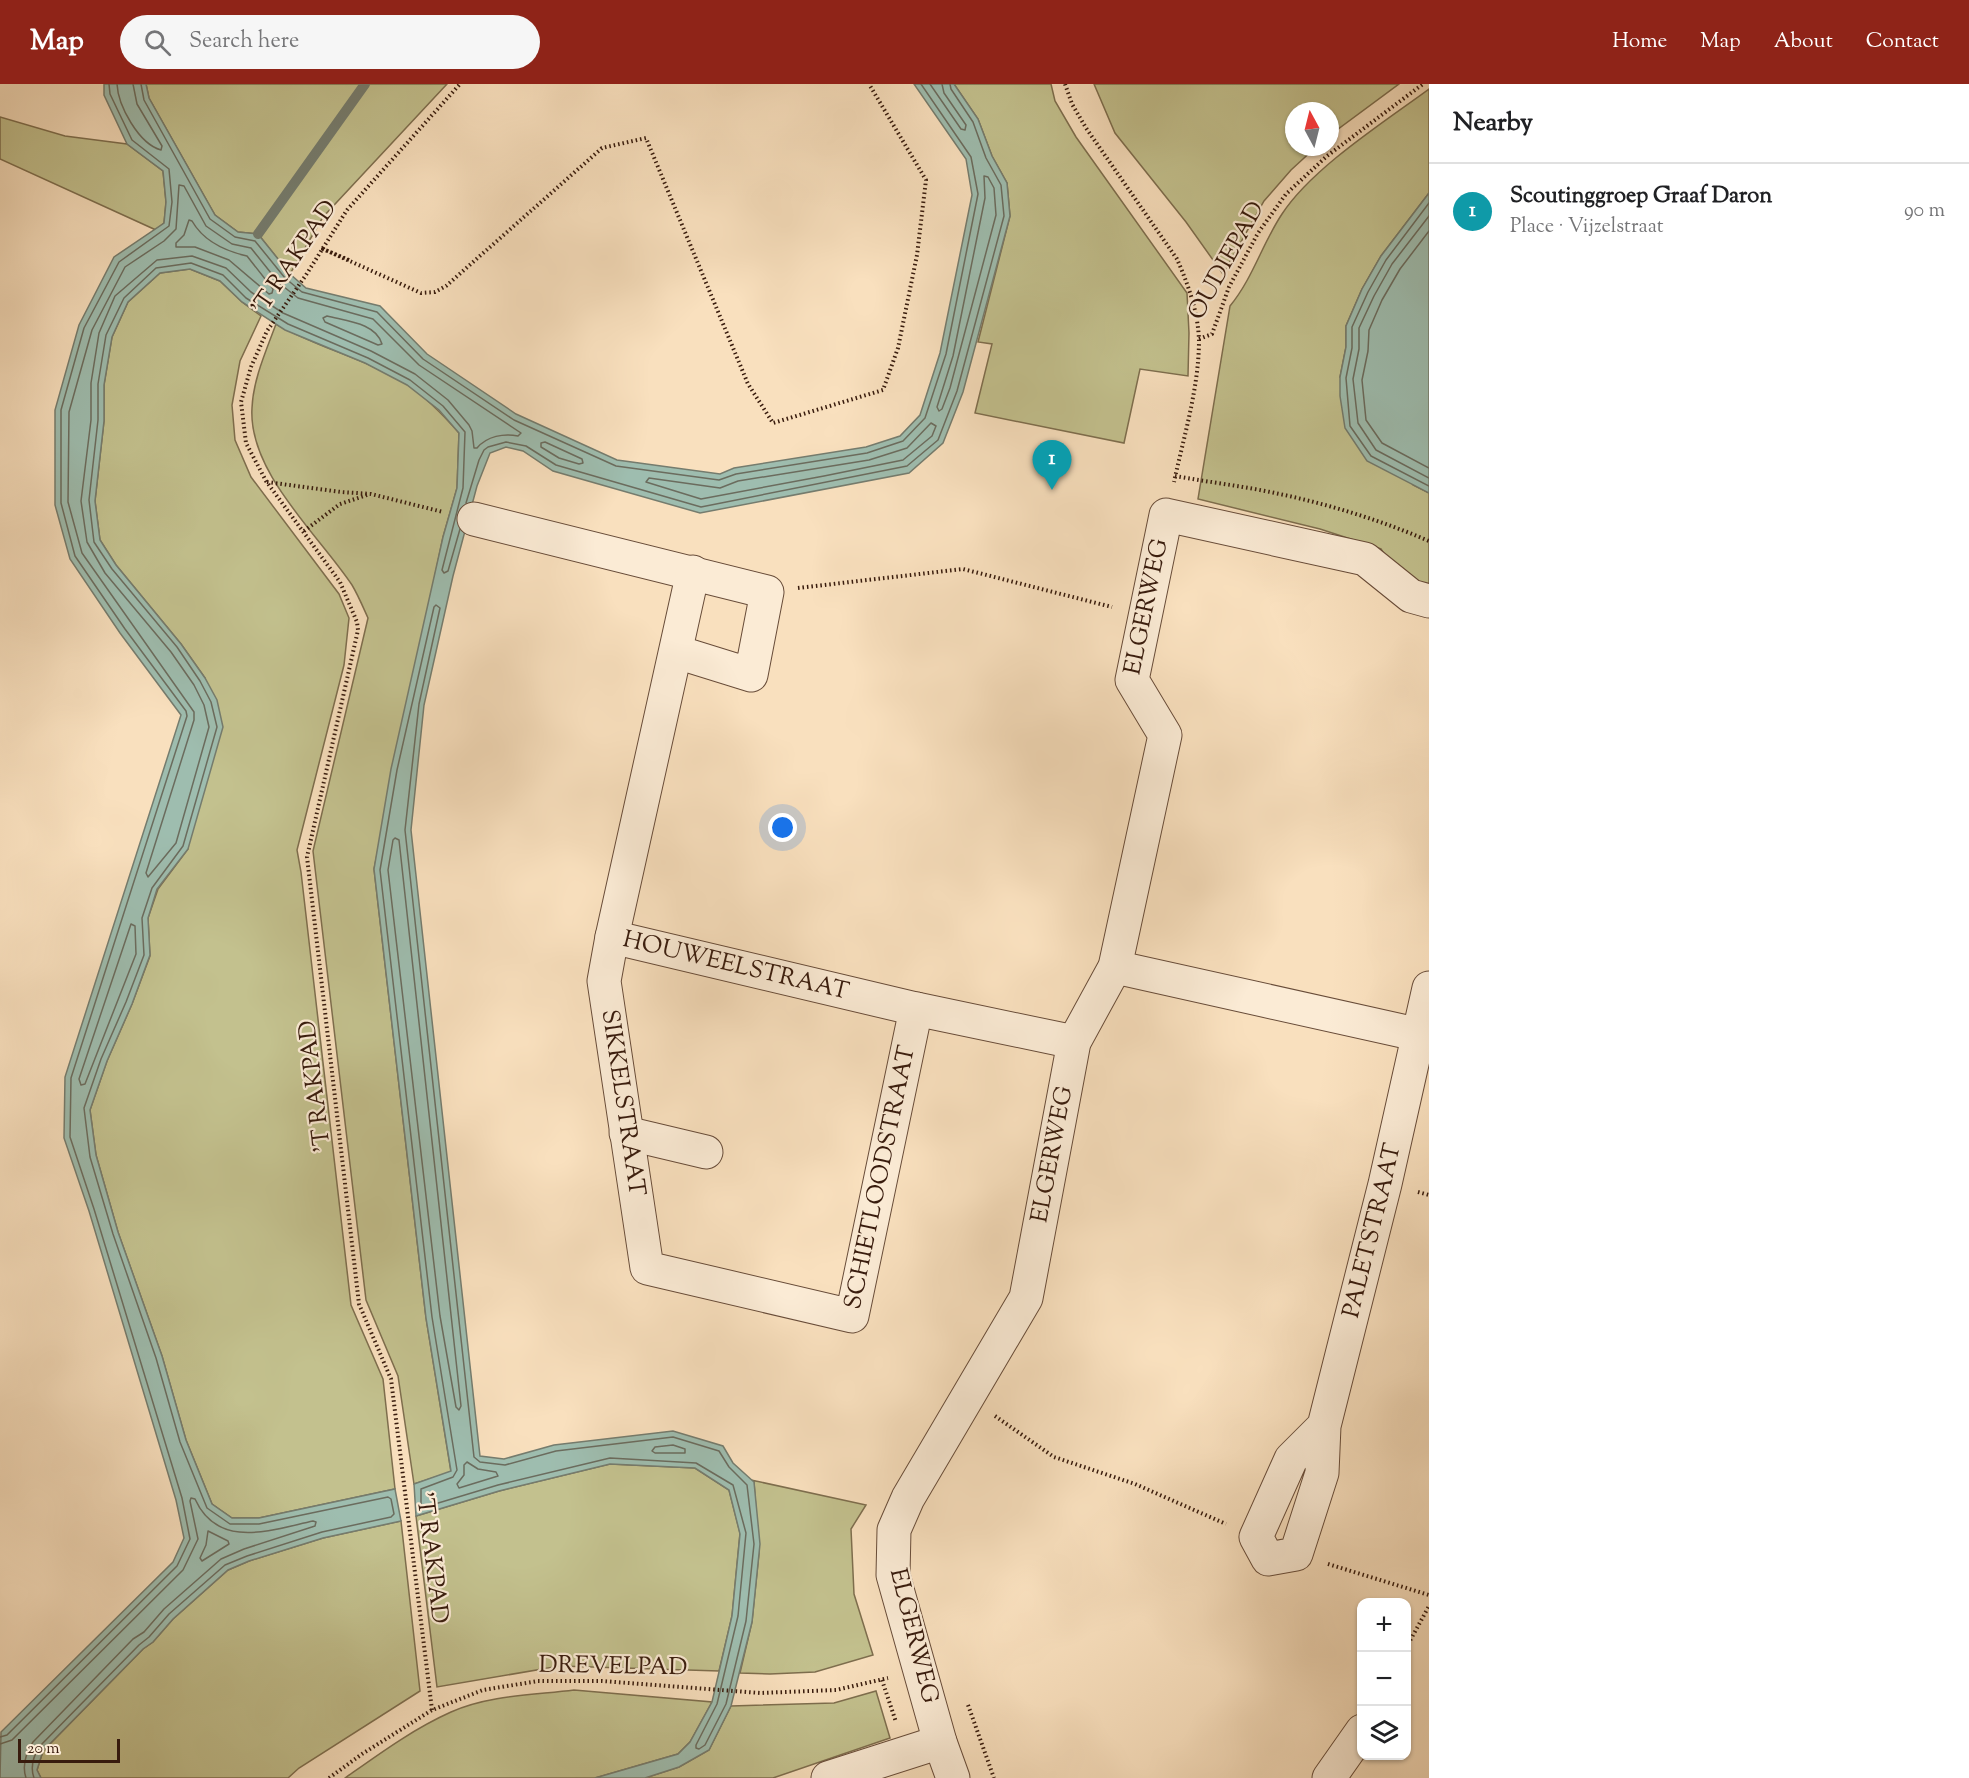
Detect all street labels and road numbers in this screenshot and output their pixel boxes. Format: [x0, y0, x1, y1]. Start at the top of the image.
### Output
street label: 'T RAKPAD [244, 194, 346, 322]
street label: OUDIEPAD [1180, 195, 1274, 327]
street label: ELGERWEG [1116, 536, 1178, 678]
street label: HOUWEELSTRAAT [619, 923, 852, 1010]
street label: SIKKELSTRAAT [592, 1007, 653, 1199]
street label: 'T RAKPAD [291, 1018, 341, 1154]
street label: SCHIETLOODSTRAAT [837, 1042, 925, 1312]
street label: ELGERWEG [1023, 1083, 1082, 1225]
street label: PALETSTRAAT [1335, 1140, 1411, 1322]
street label: 'T RAKPAD [406, 1490, 456, 1626]
street label: ELGERWEG [880, 1565, 946, 1707]
street label: DREVELPAD [538, 1649, 688, 1685]

